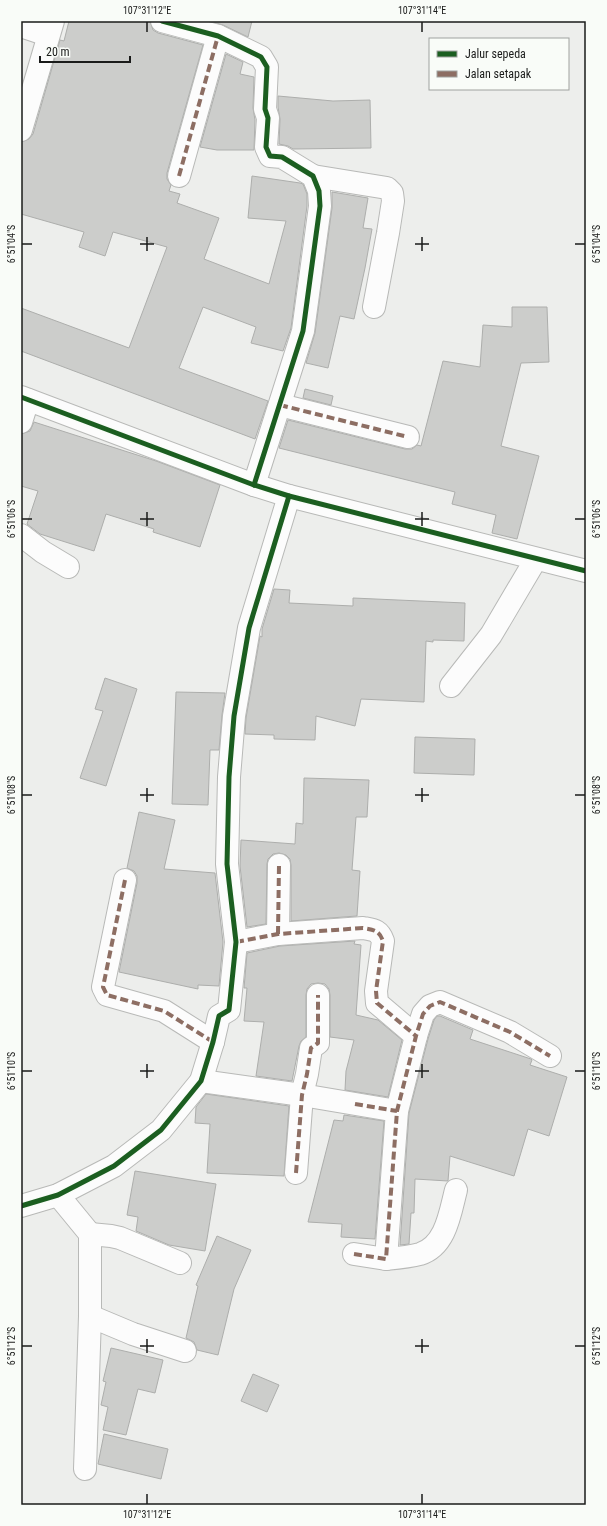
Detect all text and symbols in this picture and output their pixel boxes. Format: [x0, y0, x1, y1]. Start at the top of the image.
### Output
text: 107°31'12"E [123, 5, 171, 16]
text: 107°31'14"E [398, 5, 446, 16]
scale bar [40, 38, 130, 64]
legend [429, 38, 569, 90]
text: 20 m [46, 45, 70, 59]
text: Jalur sepeda [465, 47, 526, 61]
text: Jalan setapak [465, 67, 532, 81]
text: 6°51'04"S [6, 225, 17, 263]
text: 6°51'04"S [591, 225, 602, 263]
text: 6°51'06"S [6, 500, 17, 538]
text: 6°51'06"S [591, 500, 602, 538]
text: 6°51'08"S [6, 776, 17, 814]
text: 6°51'08"S [591, 776, 602, 814]
text: 6°51'10"S [6, 1052, 17, 1090]
text: 6°51'10"S [591, 1052, 602, 1090]
text: 6°51'12"S [6, 1327, 17, 1365]
text: 6°51'12"S [591, 1327, 602, 1365]
text: 107°31'12"E [123, 1509, 171, 1520]
text: 107°31'14"E [398, 1509, 446, 1520]

